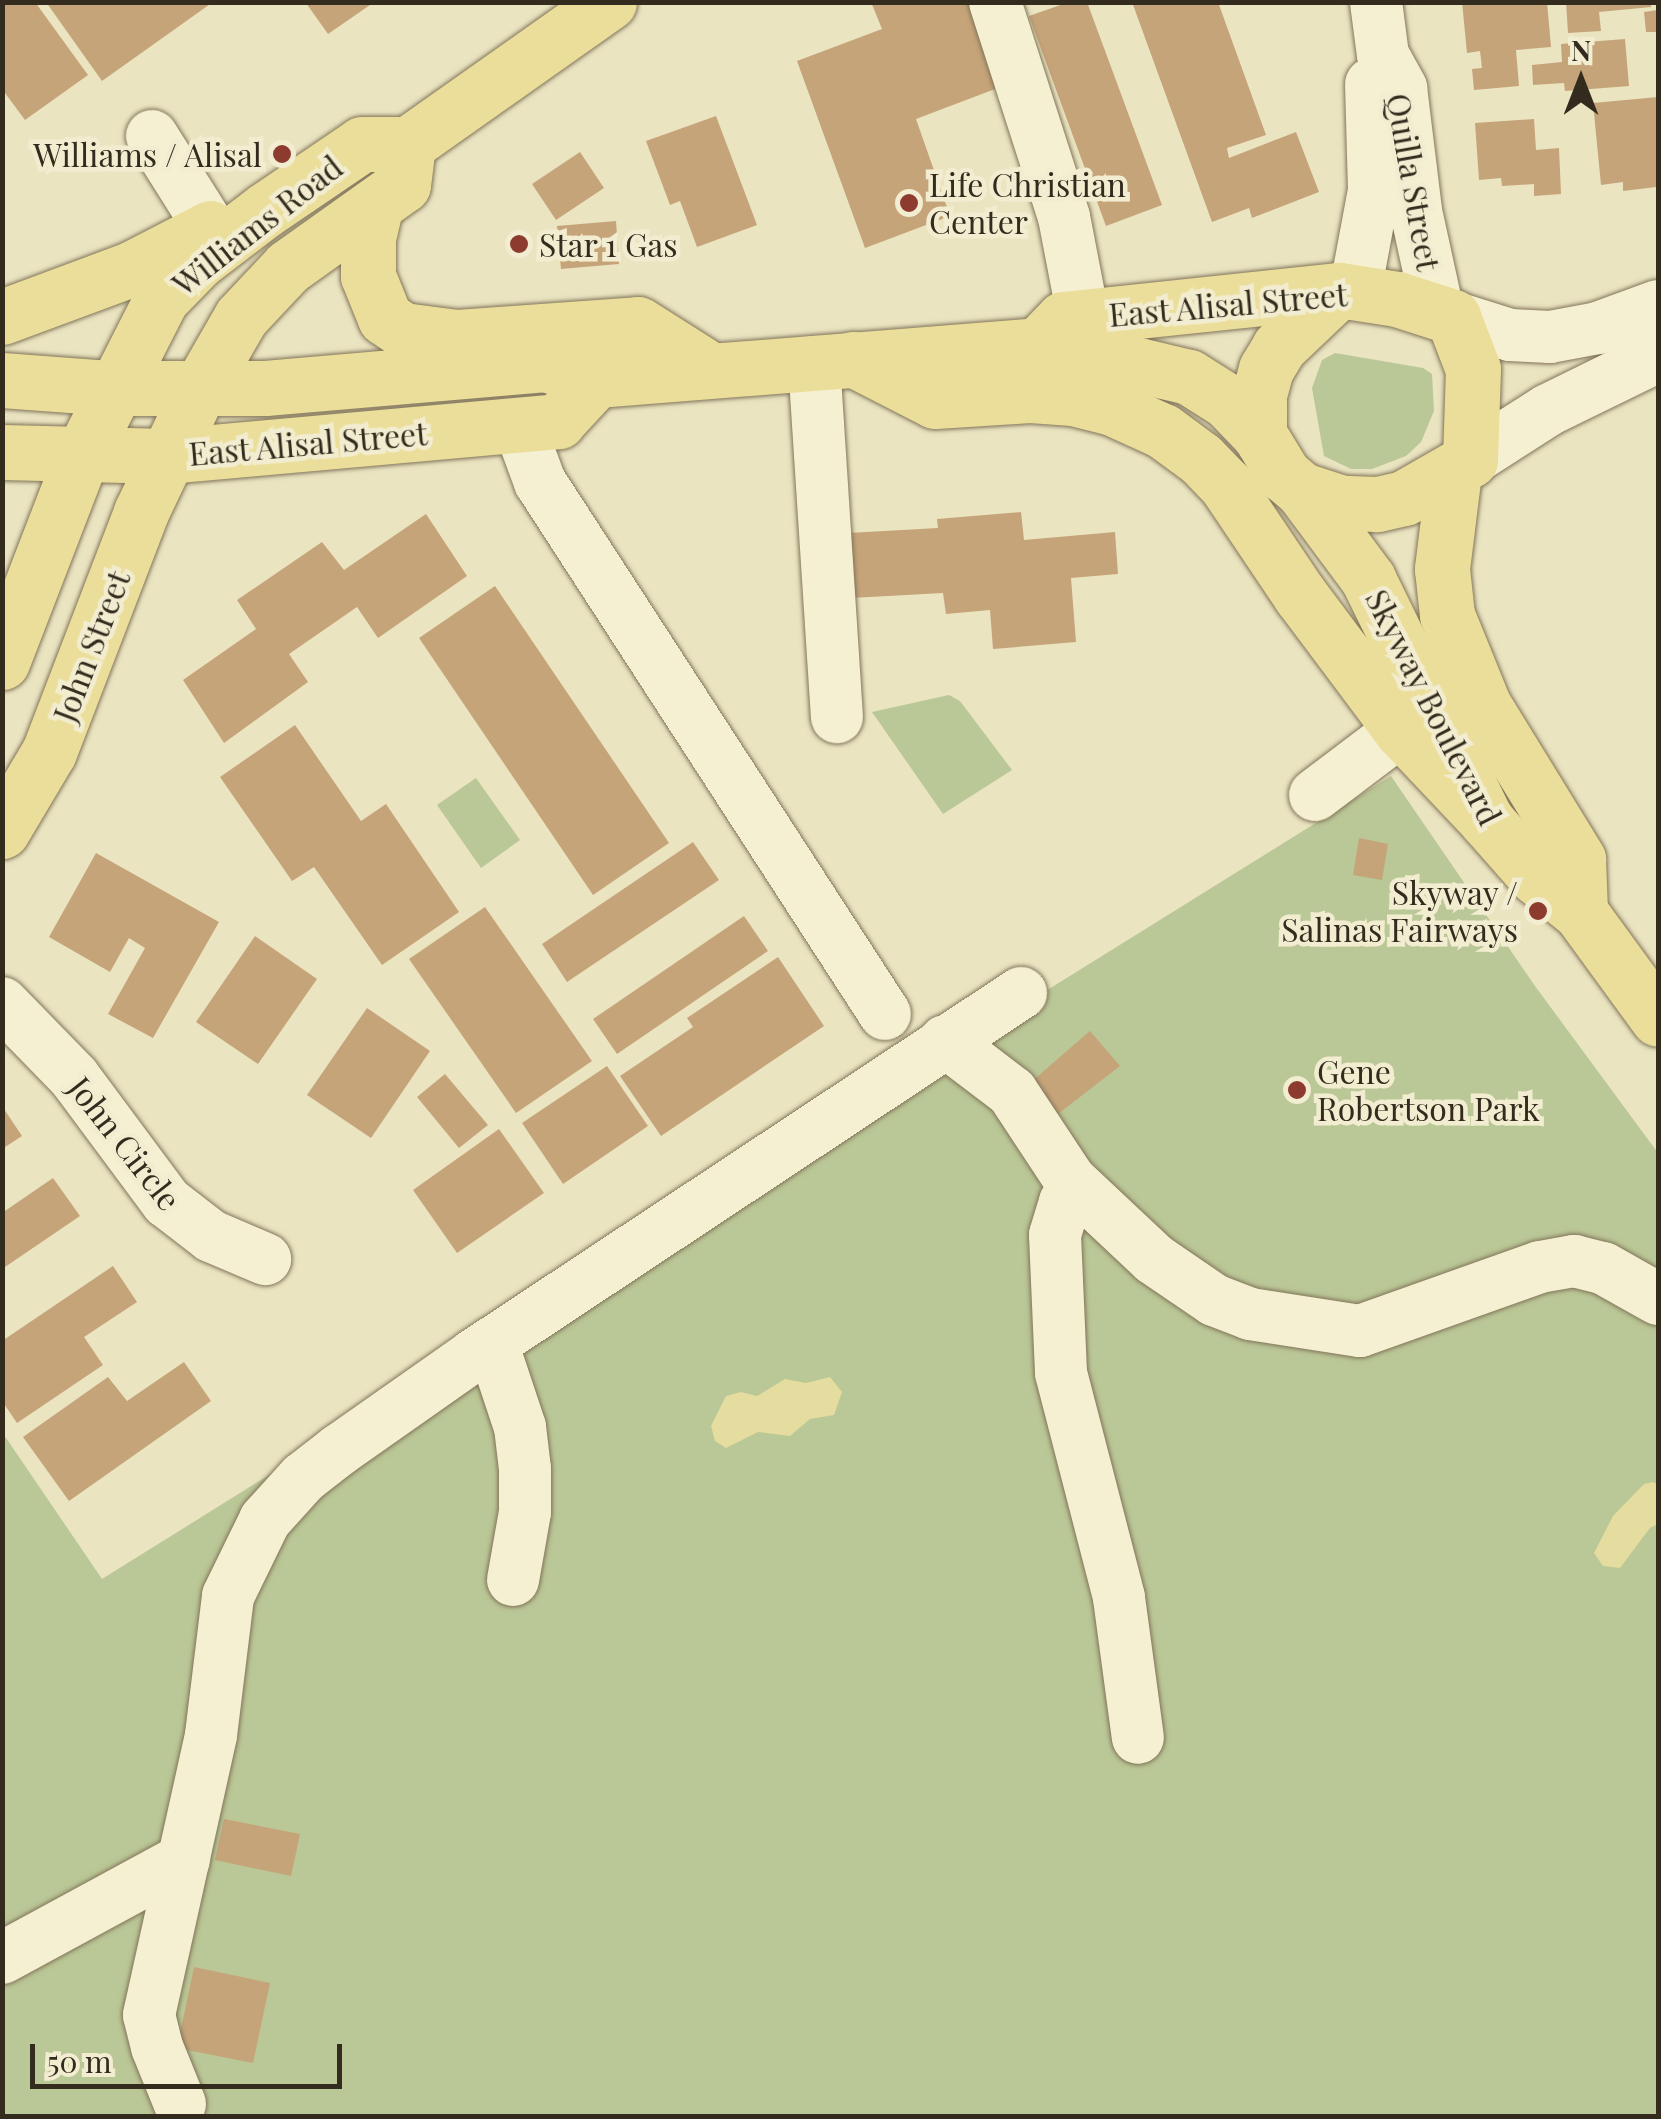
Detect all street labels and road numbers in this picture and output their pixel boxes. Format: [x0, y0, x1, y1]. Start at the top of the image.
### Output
street label: Quilla Street [1379, 90, 1449, 274]
street label: Williams Road [165, 147, 349, 303]
street label: East Alisal Street [1106, 274, 1350, 334]
street label: East Alisal Street [186, 413, 430, 473]
street label: John Street [45, 565, 137, 727]
street label: Skyway Boulevard [1358, 583, 1510, 831]
street label: John Circle [61, 1069, 189, 1217]

